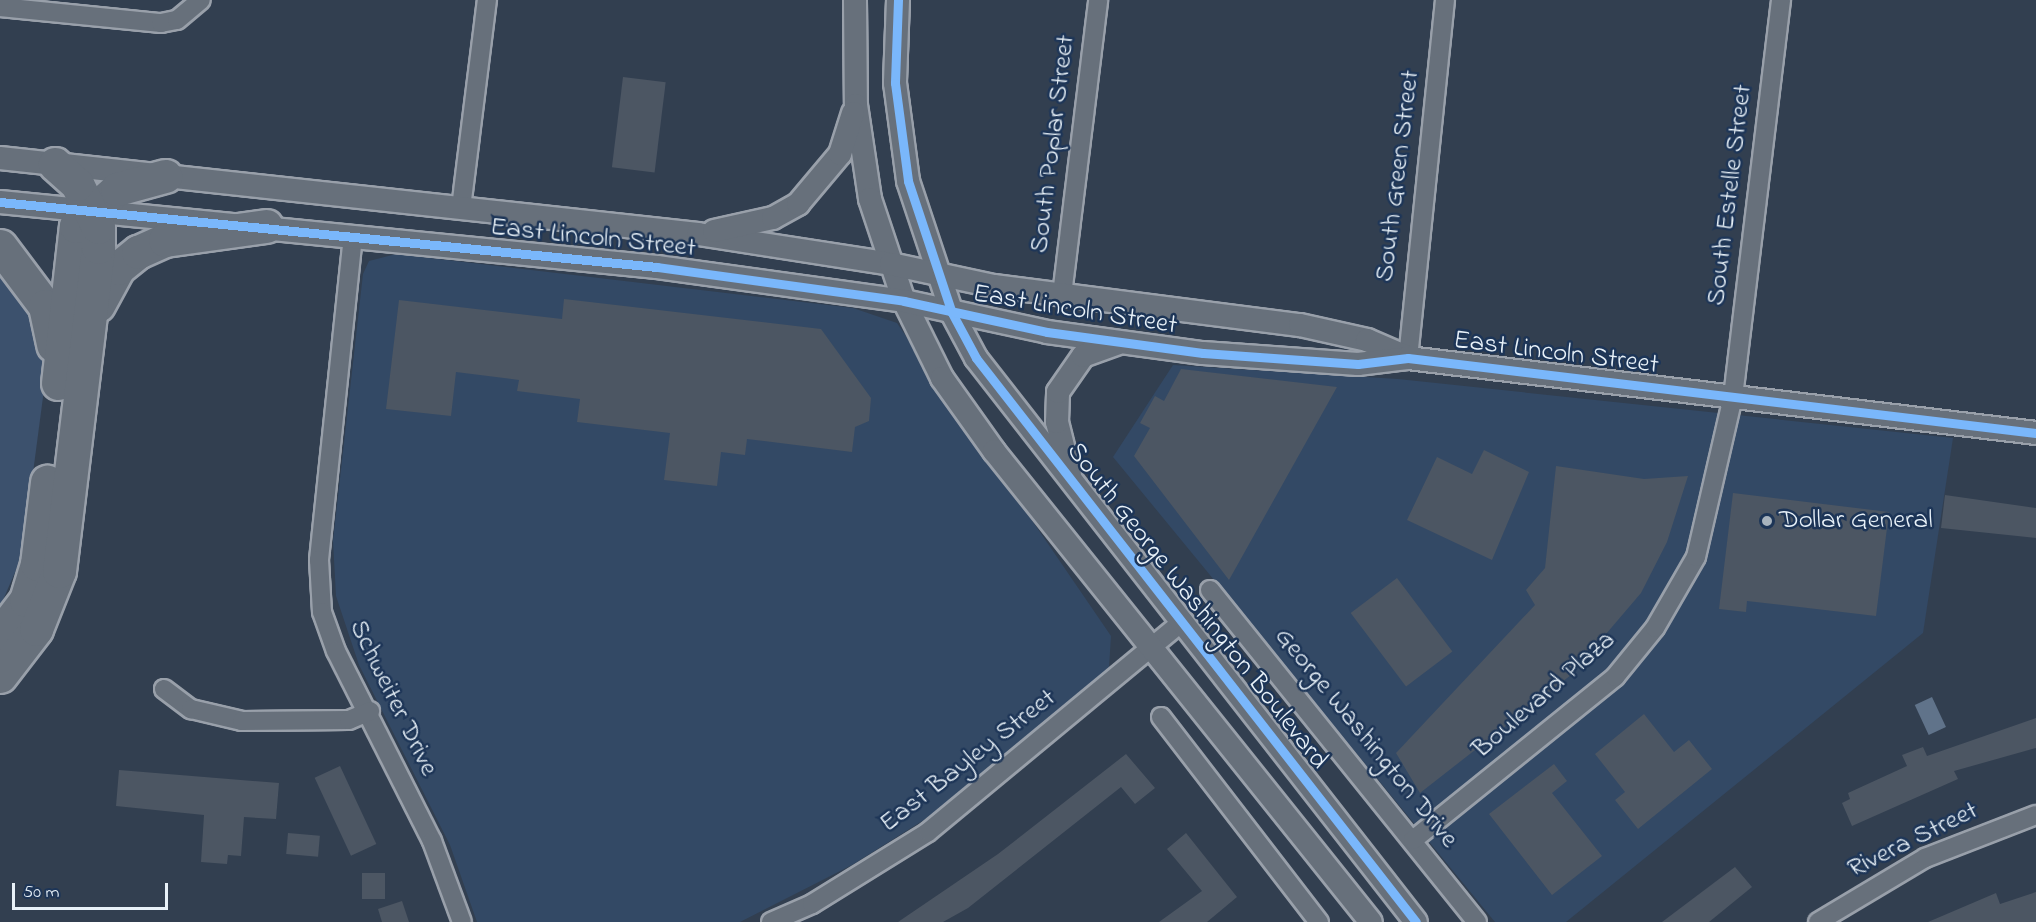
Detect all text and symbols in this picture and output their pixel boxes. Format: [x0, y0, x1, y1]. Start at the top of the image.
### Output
street label: South Poplar Street [1024, 33, 1082, 255]
street label: South Green Street [1369, 68, 1427, 284]
street label: South Estelle Street [1700, 83, 1760, 307]
street label: East Lincoln Street [489, 211, 697, 265]
street label: East Lincoln Street [970, 278, 1180, 342]
street label: East Lincoln Street [1452, 324, 1660, 382]
street label: South George Washington Boulevard [1059, 436, 1335, 776]
place label: Dollar General [1779, 505, 1933, 537]
marker: Dollar General [1760, 514, 1774, 528]
street label: Schweiter Drive [341, 615, 445, 781]
street label: George Washington Drive [1267, 621, 1465, 855]
street label: Boulevard Plaza [1466, 624, 1622, 766]
street label: East Bayley Street [873, 682, 1063, 840]
street label: Rivera Street [1843, 795, 1983, 885]
scale bar [15, 871, 171, 909]
text: 50 m [23, 880, 60, 906]

